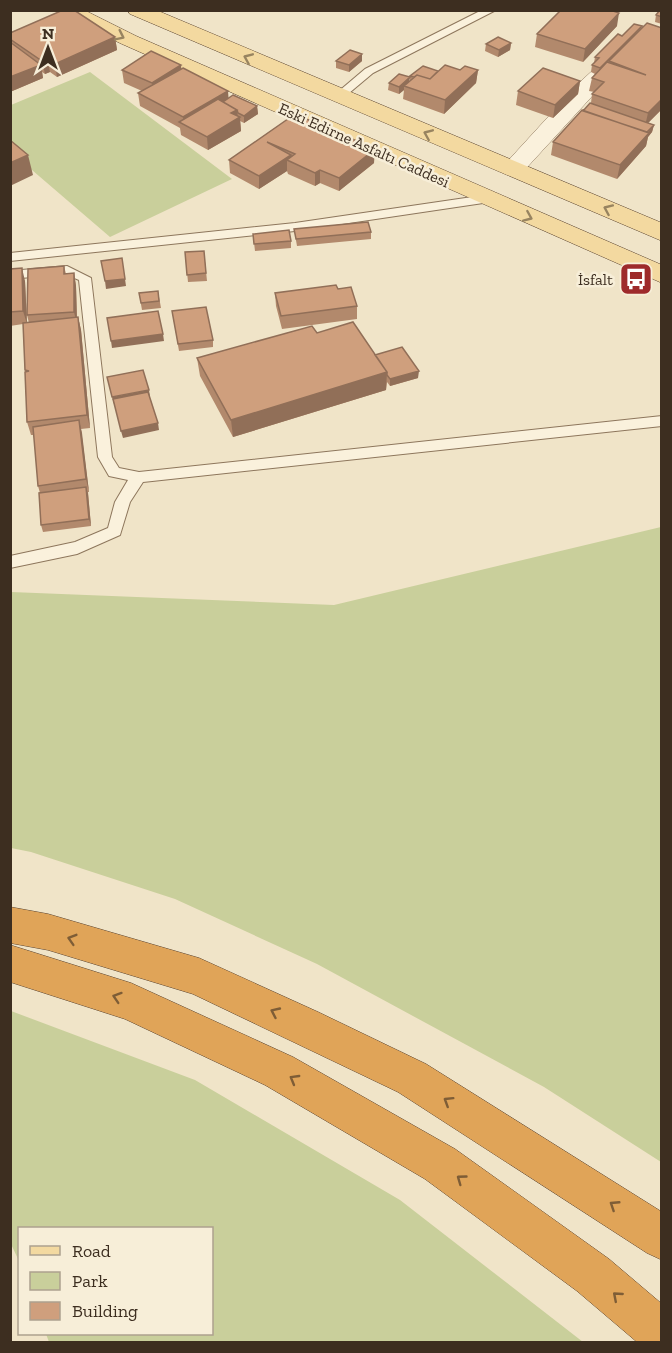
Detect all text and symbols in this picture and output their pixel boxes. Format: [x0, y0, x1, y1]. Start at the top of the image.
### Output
north arrow [18, 18, 78, 78]
text: N [42, 24, 54, 43]
one-way arrow [113, 28, 124, 40]
one-way arrow [244, 53, 255, 65]
street label: Eski Edirne Asfaltı Caddesi [276, 99, 453, 192]
one-way arrow [424, 129, 435, 141]
one-way arrow [603, 204, 614, 216]
one-way arrow [522, 210, 533, 222]
bus stop icon: İsfalt [618, 261, 654, 297]
place label: İsfalt [578, 270, 613, 289]
one-way arrow [67, 934, 78, 946]
one-way arrow [112, 992, 123, 1005]
one-way arrow [271, 1007, 282, 1019]
one-way arrow [289, 1075, 300, 1087]
one-way arrow [444, 1097, 454, 1109]
one-way arrow [456, 1175, 467, 1186]
one-way arrow [609, 1201, 620, 1212]
legend [18, 1227, 213, 1335]
text: Road [72, 1240, 111, 1262]
text: Park [72, 1270, 108, 1292]
one-way arrow [613, 1292, 624, 1303]
text: Building [72, 1300, 138, 1322]

